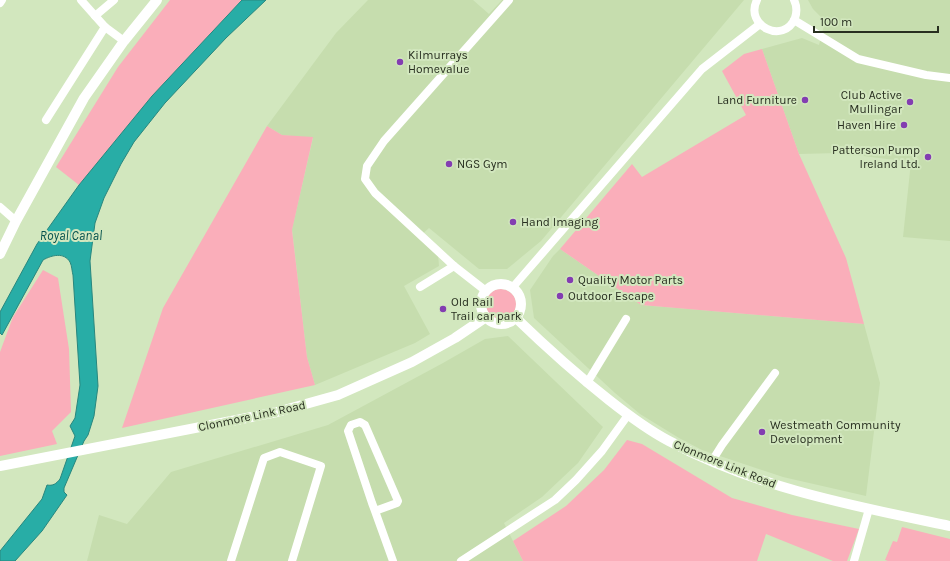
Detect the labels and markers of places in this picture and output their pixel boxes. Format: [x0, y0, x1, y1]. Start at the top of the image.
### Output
place label: Kilmurrays Homevalue [408, 48, 469, 76]
marker: Kilmurrays Homevalue [395, 57, 405, 67]
place label: Club Active Mullingar [841, 88, 903, 116]
place label: Land Furniture [717, 93, 797, 107]
marker: Land Furniture [800, 95, 810, 105]
marker: Club Active Mullingar [905, 97, 915, 107]
place label: Haven Hire [837, 118, 896, 132]
marker: Haven Hire [899, 120, 909, 130]
place label: Patterson Pump Ireland Ltd. [832, 143, 920, 171]
marker: Patterson Pump Ireland Ltd. [923, 152, 933, 162]
place label: NGS Gym [457, 157, 508, 171]
marker: NGS Gym [444, 159, 454, 169]
place label: Hand Imaging [521, 215, 599, 229]
marker: Hand Imaging [508, 217, 518, 227]
place label: Quality Motor Parts [578, 273, 683, 287]
marker: Quality Motor Parts [565, 275, 575, 285]
place label: Outdoor Escape [568, 289, 654, 303]
marker: Outdoor Escape [555, 291, 565, 301]
place label: Old Rail Trail car park [451, 295, 522, 323]
marker: Old Rail Trail car park [438, 304, 448, 314]
place label: Westmeath Community Development [770, 418, 901, 446]
marker: Westmeath Community Development [757, 427, 767, 437]

